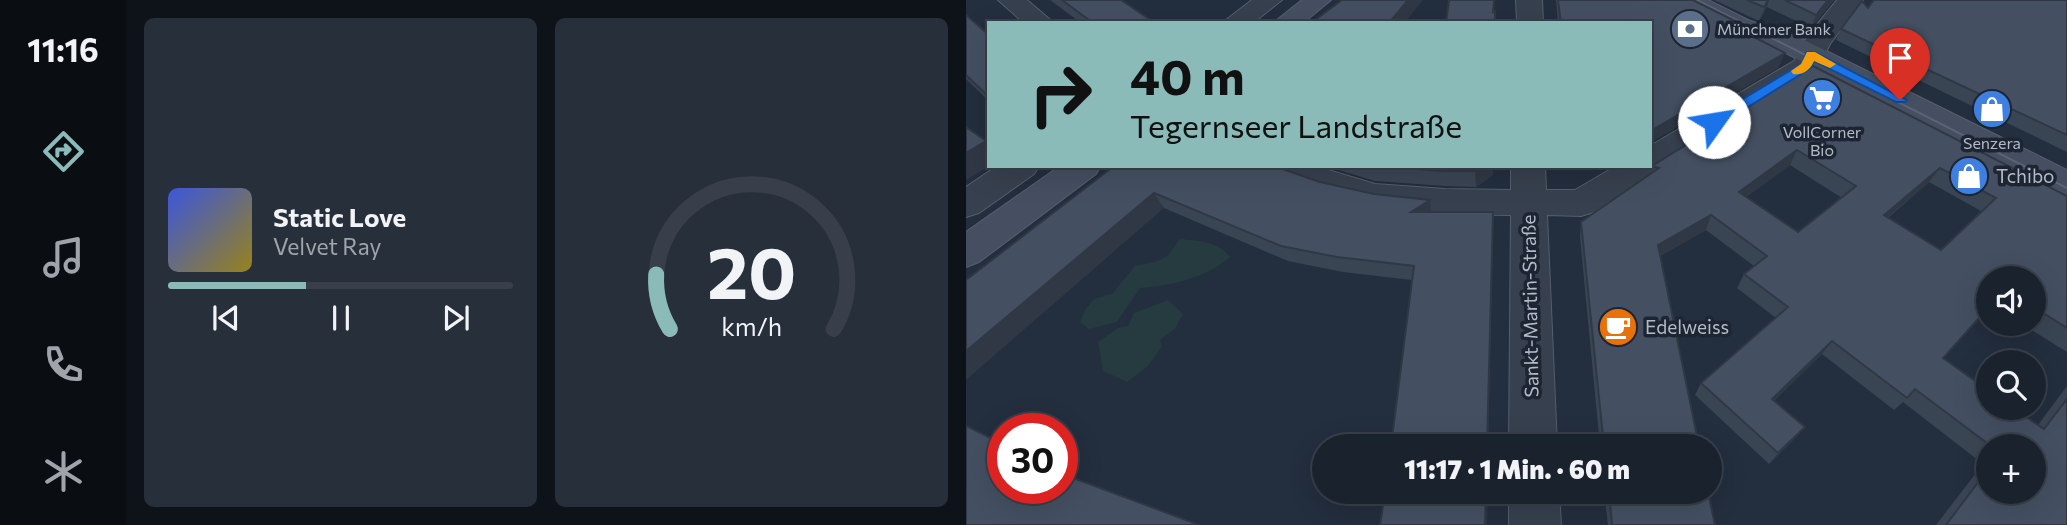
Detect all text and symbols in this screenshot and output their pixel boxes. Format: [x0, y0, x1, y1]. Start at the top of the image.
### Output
bank icon: Münchner Bank [1669, 8, 1711, 50]
place label: Münchner Bank [1717, 19, 1831, 38]
pin [1870, 28, 1930, 100]
text: 11:16 [27, 29, 99, 69]
icon: arrive [1881, 39, 1919, 77]
text: 40 m [1130, 45, 1245, 105]
icon: right [1015, 49, 1106, 140]
supermarket icon: VollCorner Bio [1801, 77, 1843, 119]
position arrow [1677, 85, 1751, 159]
shop icon: Senzera [1971, 88, 2013, 130]
text: Tegernseer Landstraße [1130, 105, 1462, 145]
place label: VollCorner Bio [1783, 122, 1862, 159]
icon: directions [39, 127, 88, 176]
place label: Senzera [1963, 133, 2021, 152]
shop icon: Tchibo [1948, 155, 1990, 197]
place label: Tchibo [1996, 164, 2054, 187]
text: Static Love [273, 201, 406, 232]
street label: Sankt-Martin-Straße [1516, 214, 1543, 398]
text: 20 [707, 225, 796, 314]
text: Velvet Ray [273, 232, 381, 260]
icon: music [39, 233, 88, 282]
map controls [1976, 266, 2046, 504]
button: sound [1976, 266, 2046, 336]
icon: previous [207, 299, 245, 337]
icon: pause [322, 299, 360, 337]
icon: next [437, 299, 475, 337]
cafe icon: Edelweiss [1597, 306, 1639, 348]
text: km/h [721, 310, 782, 340]
place label: Edelweiss [1645, 315, 1729, 338]
icon: phone [39, 340, 88, 389]
button: search [1976, 350, 2046, 420]
speed limit sign: 30 [987, 413, 1078, 504]
button: + [1976, 434, 2046, 504]
icon: climate [39, 447, 88, 496]
text: 11:17 · 1 Min. · 60 m [1404, 453, 1630, 484]

